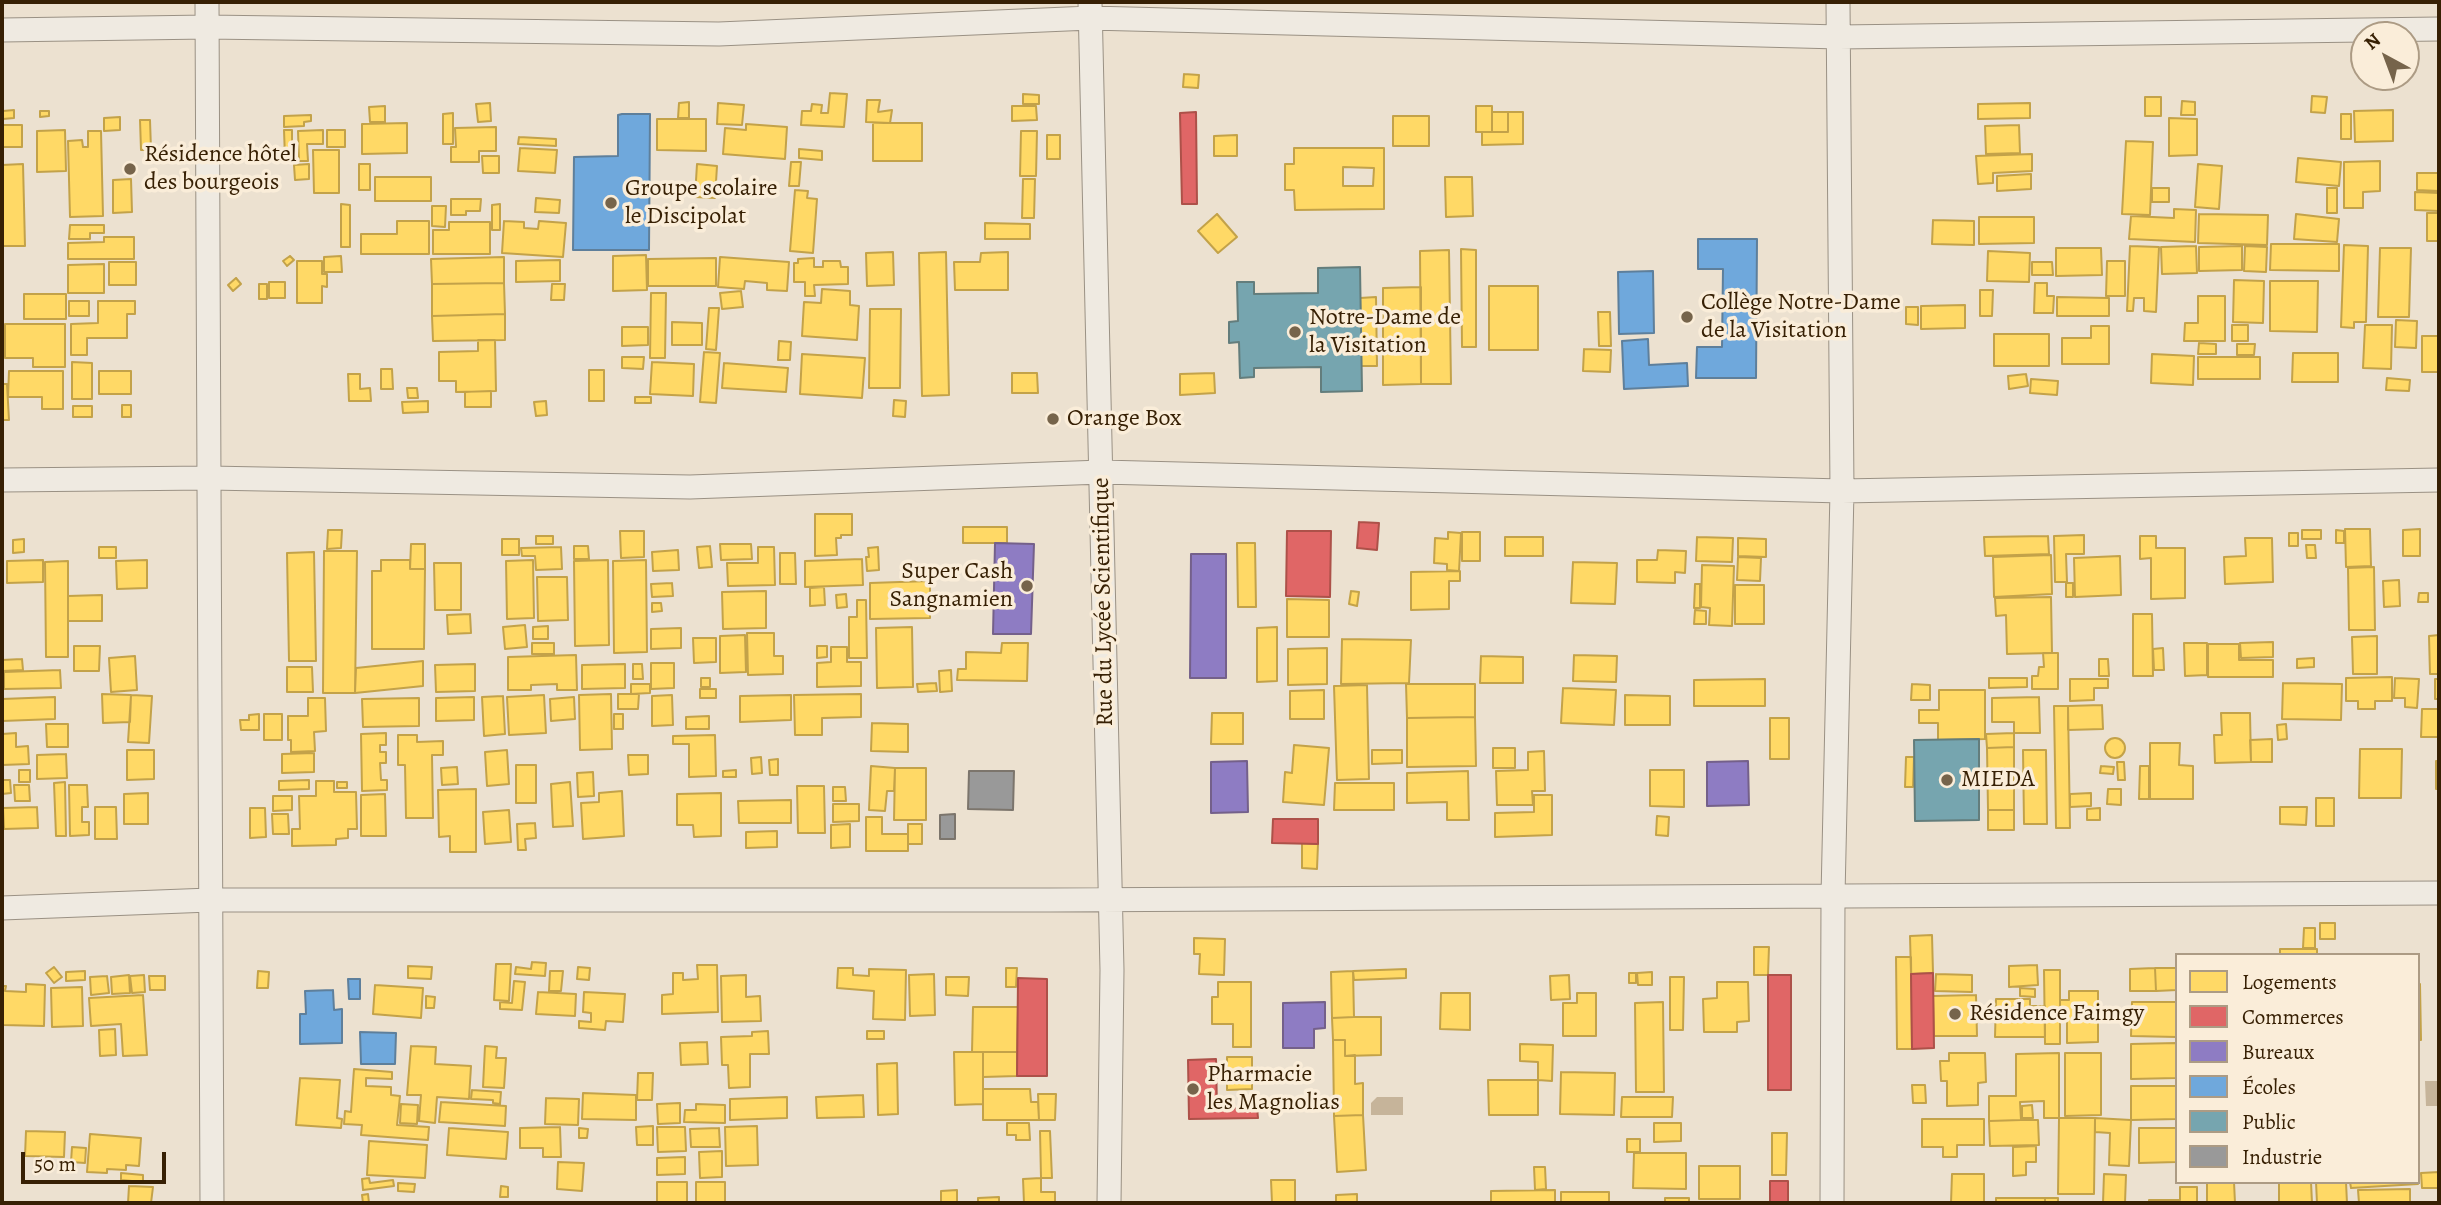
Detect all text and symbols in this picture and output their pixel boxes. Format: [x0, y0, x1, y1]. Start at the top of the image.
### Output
north arrow [2350, 21, 2420, 91]
text: N [2359, 27, 2386, 56]
place label: Résidence hôtel des bourgeois [144, 141, 297, 197]
marker: Résidence hôtel des bourgeois [122, 161, 138, 177]
place label: Groupe scolaire le Discipolat [625, 175, 778, 231]
marker: Groupe scolaire le Discipolat [603, 195, 619, 211]
place label: Collège Notre-Dame de la Visitation [1701, 289, 1901, 345]
place label: Notre-Dame de la Visitation [1309, 304, 1461, 360]
marker: Collège Notre-Dame de la Visitation [1679, 309, 1695, 325]
marker: Notre-Dame de la Visitation [1287, 324, 1303, 340]
place label: Orange Box [1067, 405, 1181, 433]
marker: Orange Box [1045, 411, 1061, 427]
street label: Rue du Lycée Scientifique [1087, 477, 1121, 727]
place label: Super Cash Sangnamien [889, 558, 1013, 614]
marker: Super Cash Sangnamien [1019, 578, 1035, 594]
place label: MIEDA [1961, 766, 2035, 794]
marker: MIEDA [1939, 772, 1955, 788]
legend [2175, 953, 2420, 1184]
text: Logements [2242, 968, 2337, 996]
place label: Résidence Faimgy [1969, 1000, 2144, 1028]
text: Commerces [2242, 1003, 2344, 1031]
marker: Résidence Faimgy [1947, 1006, 1963, 1022]
text: Bureaux [2242, 1038, 2314, 1066]
place label: Pharmacie les Magnolias [1207, 1061, 1340, 1117]
text: Écoles [2242, 1073, 2296, 1101]
marker: Pharmacie les Magnolias [1185, 1081, 1201, 1097]
text: Public [2242, 1108, 2296, 1136]
scale bar [24, 1138, 170, 1182]
text: Industrie [2242, 1143, 2322, 1171]
text: 50 m [34, 1150, 76, 1178]

